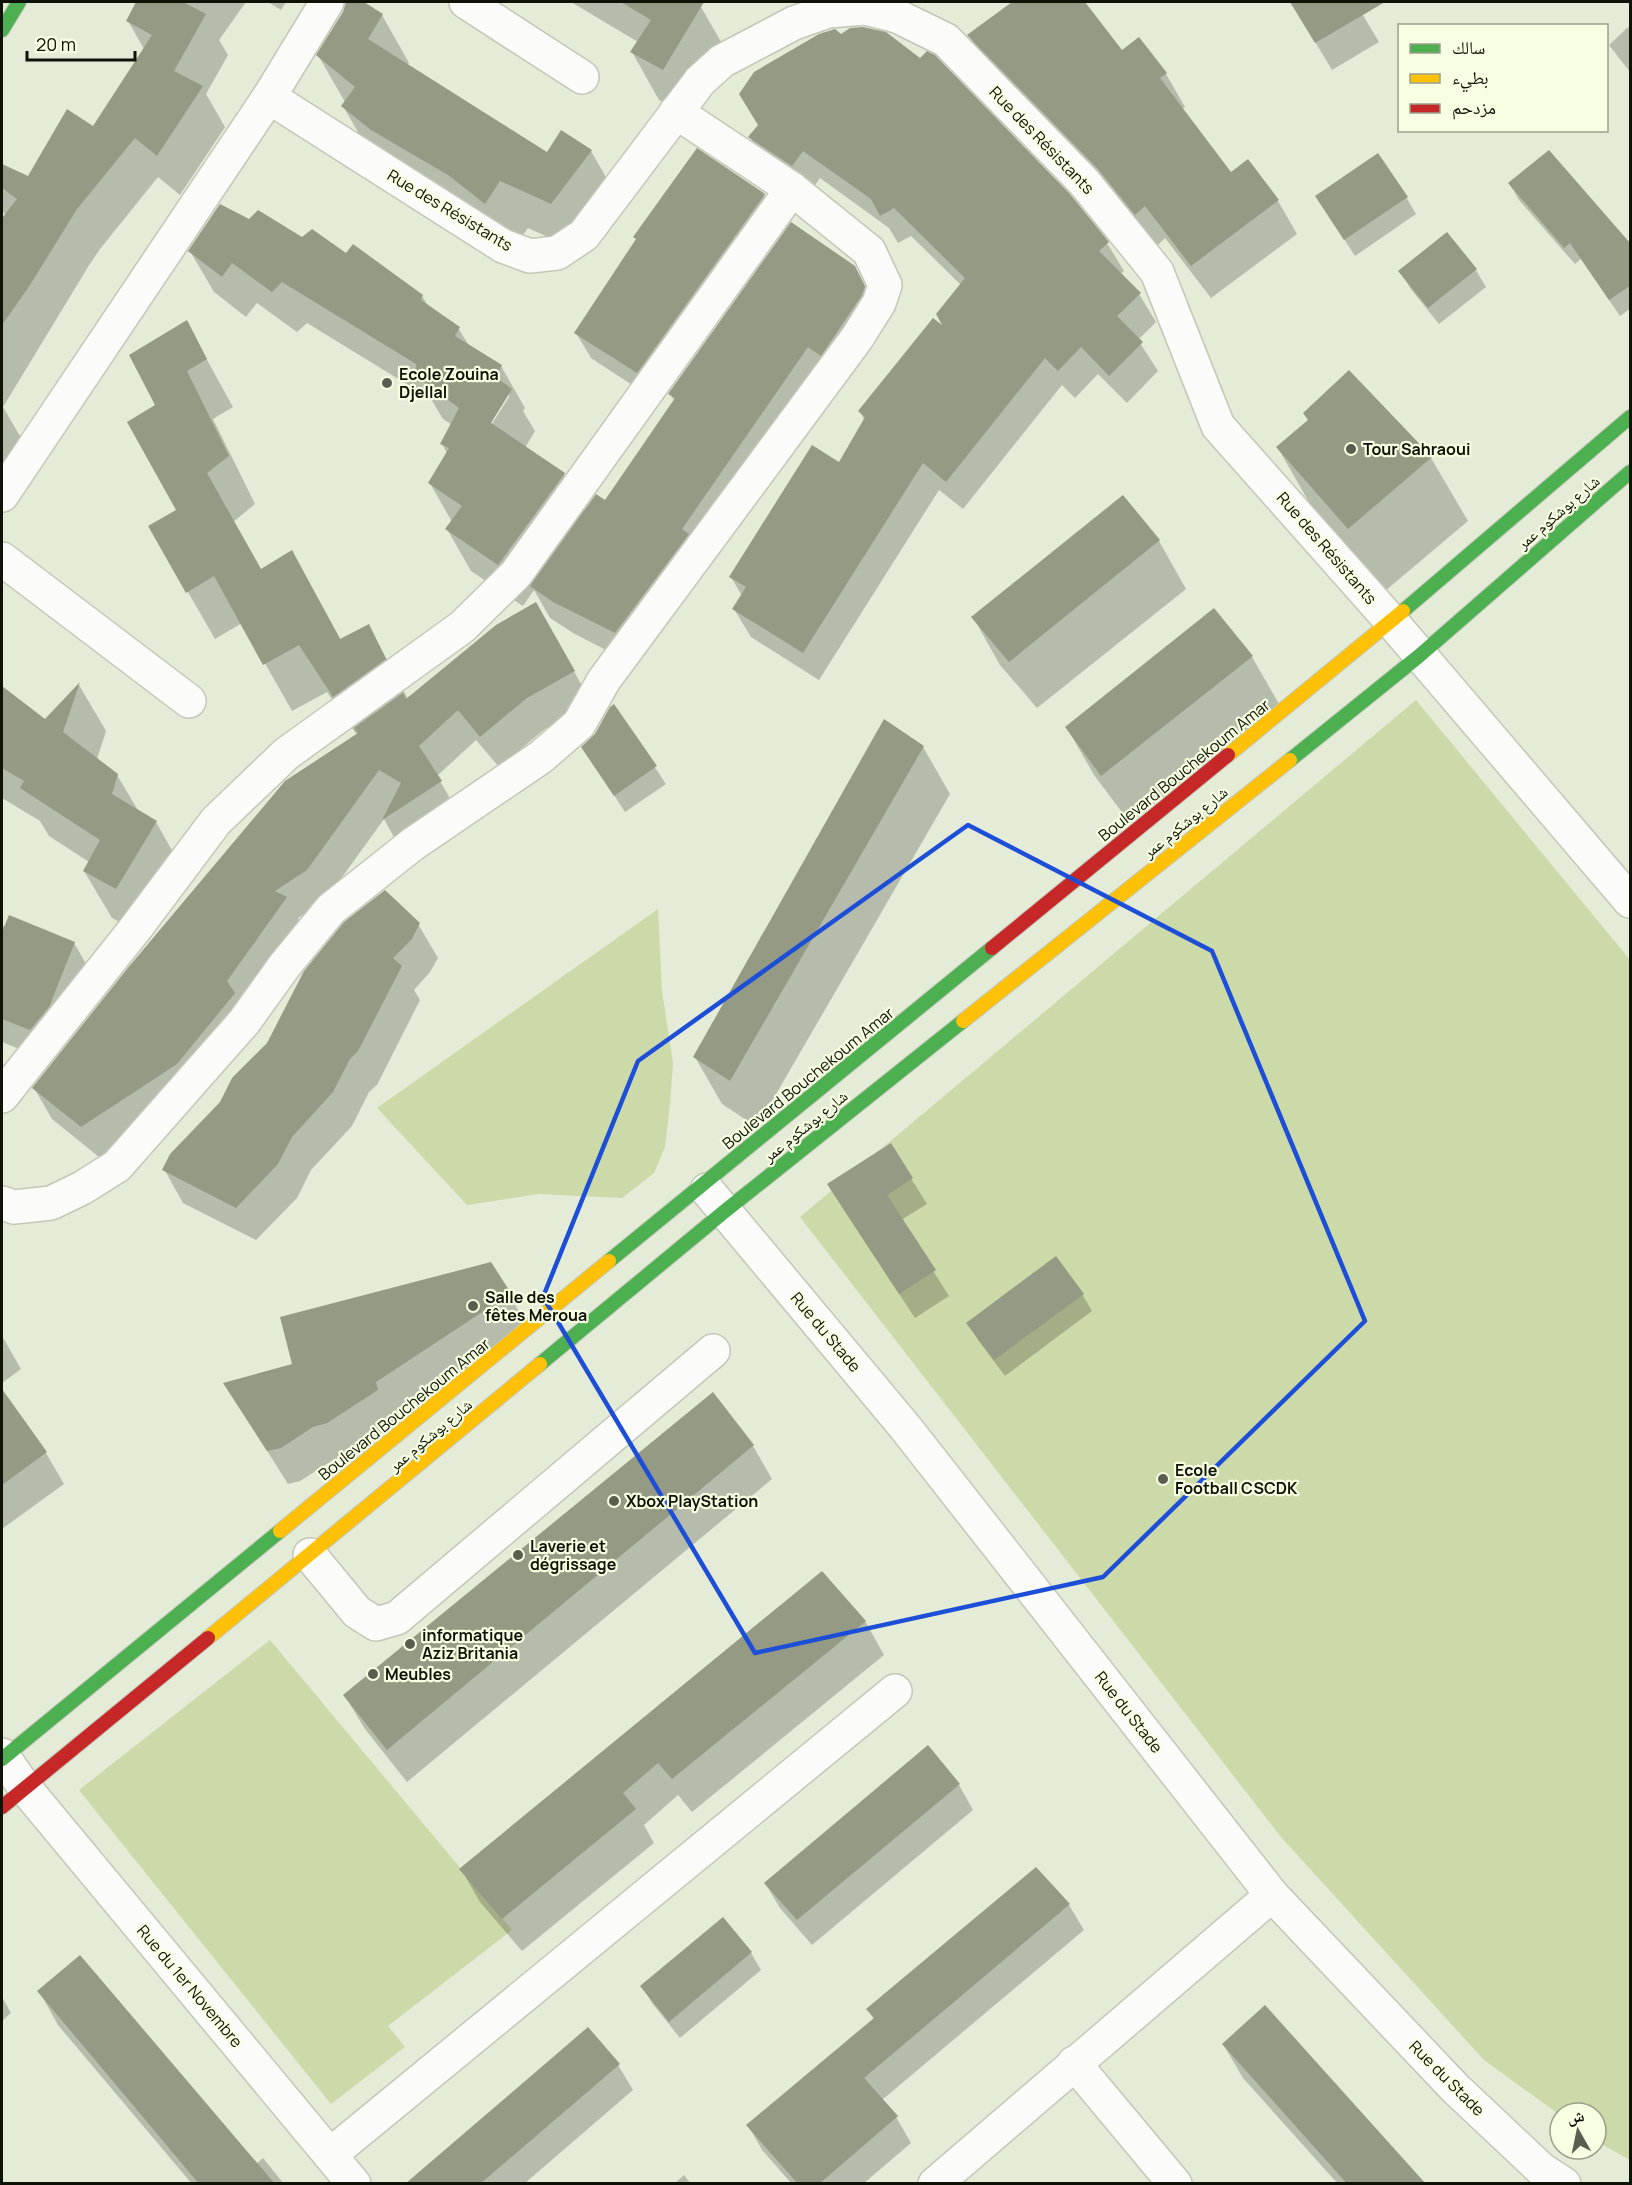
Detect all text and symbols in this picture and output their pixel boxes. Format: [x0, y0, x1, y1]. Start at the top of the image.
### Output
scale bar [27, 24, 135, 62]
legend [1398, 24, 1608, 132]
text: 20 m [36, 32, 76, 56]
text: سالك [1452, 35, 1485, 59]
text: بطيء [1452, 65, 1489, 93]
street label: Rue des Résistants [985, 81, 1099, 199]
text: مزدحم [1452, 95, 1496, 120]
street label: Rue des Résistants [383, 164, 517, 256]
place label: Ecole Zouina Djellal [399, 363, 499, 403]
marker: Ecole Zouina Djellal [380, 376, 394, 390]
place label: Tour Sahraoui [1363, 438, 1470, 460]
marker: Tour Sahraoui [1344, 442, 1358, 456]
street label: شارع بوشكوم عمر [1511, 470, 1604, 555]
street label: Rue des Résistants [1272, 487, 1382, 609]
street label: Boulevard Bouchekoum Amar [1094, 694, 1275, 846]
street label: شارع بوشكوم عمر [1137, 781, 1232, 864]
street label: Boulevard Bouchekoum Amar [718, 1002, 899, 1154]
street label: شارع بوشكوم عمر [757, 1085, 852, 1168]
place label: Salle des fêtes Meroua [485, 1286, 587, 1326]
street label: Rue du Stade [786, 1287, 866, 1377]
marker: Salle des fêtes Meroua [466, 1299, 480, 1313]
street label: Boulevard Bouchekoum Amar [314, 1333, 495, 1485]
street label: شارع بوشكوم عمر [383, 1393, 477, 1477]
place label: Ecole Football CSCDK [1175, 1459, 1298, 1499]
marker: Ecole Football CSCDK [1156, 1472, 1170, 1486]
place label: Xbox PlayStation [626, 1490, 758, 1512]
marker: Xbox PlayStation [607, 1494, 621, 1508]
place label: Laverie et dégrissage [530, 1535, 617, 1575]
marker: Laverie et dégrissage [511, 1548, 525, 1562]
place label: informatique Aziz Britania [422, 1624, 523, 1664]
marker: informatique Aziz Britania [403, 1637, 417, 1651]
place label: Meubles [385, 1663, 451, 1685]
street label: Rue du Stade [1090, 1666, 1168, 1758]
marker: Meubles [366, 1667, 380, 1681]
street label: Rue du 1er Novembre [132, 1920, 248, 2052]
street label: Rue du Stade [1404, 2035, 1490, 2121]
north arrow [1548, 2101, 1608, 2161]
text: ش [1566, 2104, 1586, 2128]

